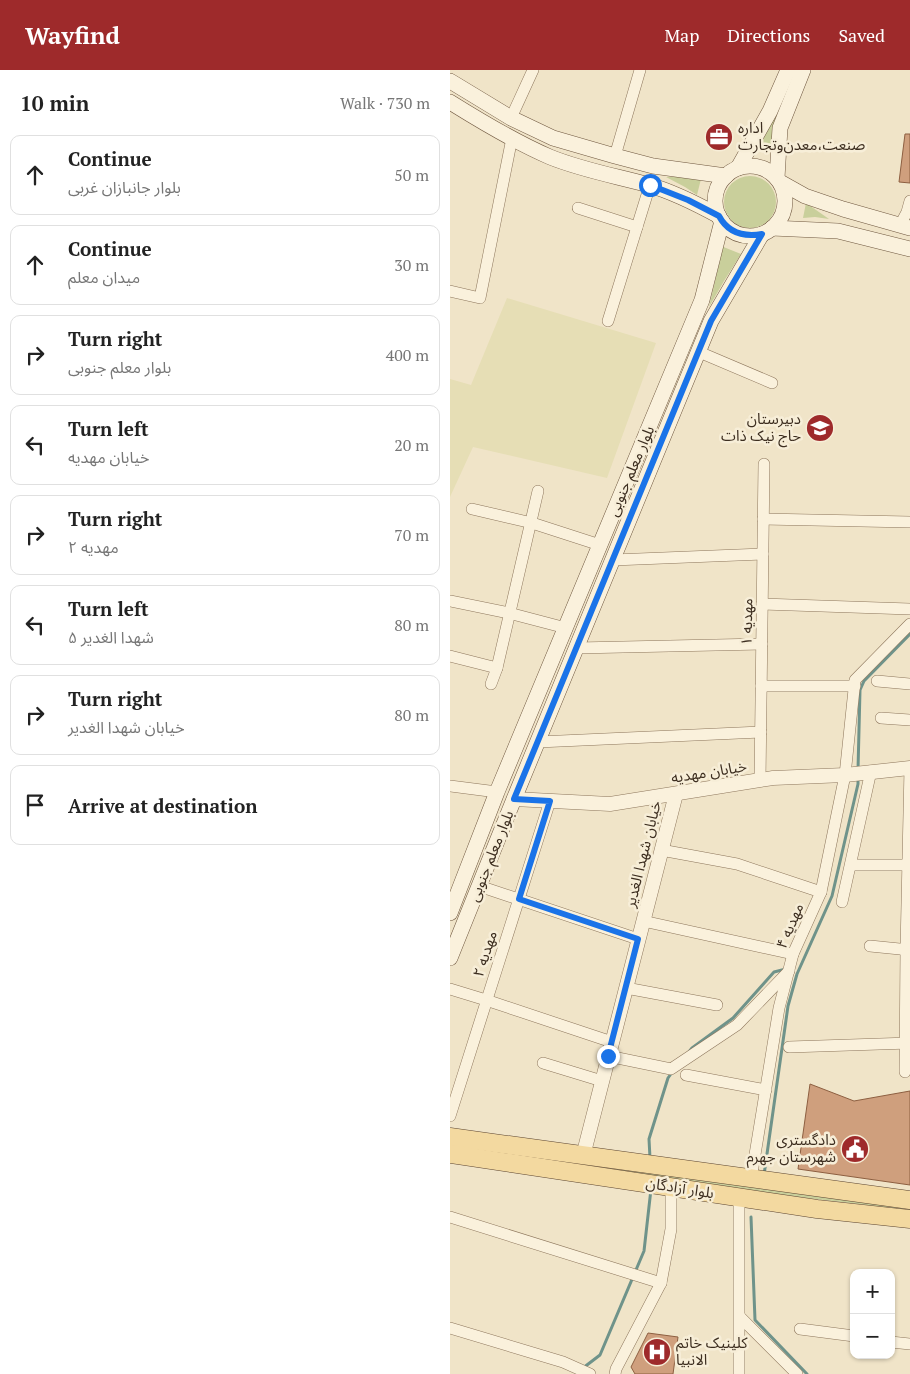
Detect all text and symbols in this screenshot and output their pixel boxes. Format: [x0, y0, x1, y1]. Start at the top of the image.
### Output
text: Wayfind [25, 19, 120, 51]
text: Map [664, 23, 699, 47]
text: Directions [727, 23, 810, 47]
text: Saved [838, 23, 885, 47]
text: 10 min [20, 89, 89, 117]
text: Walk · 730 m [340, 92, 430, 114]
place label: اداره صنعت،معدن‌و‌تجارت [738, 117, 865, 154]
office icon: اداره صنعت،معدن‌و‌تجارت [704, 122, 734, 152]
text: Continue [68, 146, 152, 171]
icon: ahead [21, 161, 49, 189]
text: 50 m [394, 164, 429, 186]
route start [639, 174, 662, 197]
text: بلوار جانبازان غربی [68, 176, 181, 198]
text: Continue [68, 236, 152, 261]
icon: ahead [21, 251, 49, 279]
text: 30 m [394, 254, 429, 276]
text: میدان معلم [68, 266, 140, 288]
text: Turn right [68, 326, 162, 351]
icon: right [21, 341, 49, 369]
text: 400 m [386, 344, 429, 366]
text: بلوار معلم جنوبی [68, 356, 171, 378]
place label: دبیرستان حاج نیک ذات [721, 408, 801, 448]
school or university icon: دبیرستان حاج نیک ذات [805, 413, 835, 443]
text: Turn left [68, 416, 149, 441]
street label: بلوار معلم جنوبی [602, 422, 660, 520]
icon: left [21, 431, 49, 459]
text: 20 m [394, 434, 429, 456]
text: خیابان مهدیه [68, 446, 149, 468]
text: Turn right [68, 506, 162, 531]
icon: right [21, 521, 49, 549]
text: 70 m [394, 524, 429, 546]
text: مهدیه ۲ [68, 536, 119, 558]
text: Turn left [68, 596, 149, 621]
street label: مهدیه ۱ [736, 598, 756, 646]
icon: left [21, 611, 49, 639]
text: 80 m [394, 614, 429, 636]
text: شهدا الغدیر ۵ [68, 626, 154, 648]
text: Turn right [68, 686, 162, 711]
icon: right [21, 701, 49, 729]
text: 80 m [394, 704, 429, 726]
text: خیابان شهدا الغدیر [68, 716, 185, 738]
street label: خیابان مهدیه [670, 755, 748, 787]
icon: arrive [21, 791, 49, 819]
text: Arrive at destination [68, 793, 257, 818]
street label: خیابان شهدا الغدیر [619, 798, 665, 910]
street label: بلوار معلم جنوبی [463, 807, 519, 905]
street label: مهدیه ۴ [771, 900, 808, 951]
street label: مهدیه ۲ [467, 928, 501, 979]
route end [597, 1045, 620, 1068]
place label: دادگستری شهرستان جهرم [746, 1129, 836, 1168]
public building icon: دادگستری شهرستان جهرم [840, 1134, 870, 1164]
street label: بلوار آزادگان [645, 1172, 716, 1202]
map controls [850, 1269, 895, 1359]
button: + [850, 1269, 895, 1314]
button: − [850, 1314, 895, 1359]
place label: کلینیک خاتم الانبیا [676, 1332, 748, 1369]
hospital icon: کلینیک خاتم الانبیا [642, 1337, 672, 1367]

